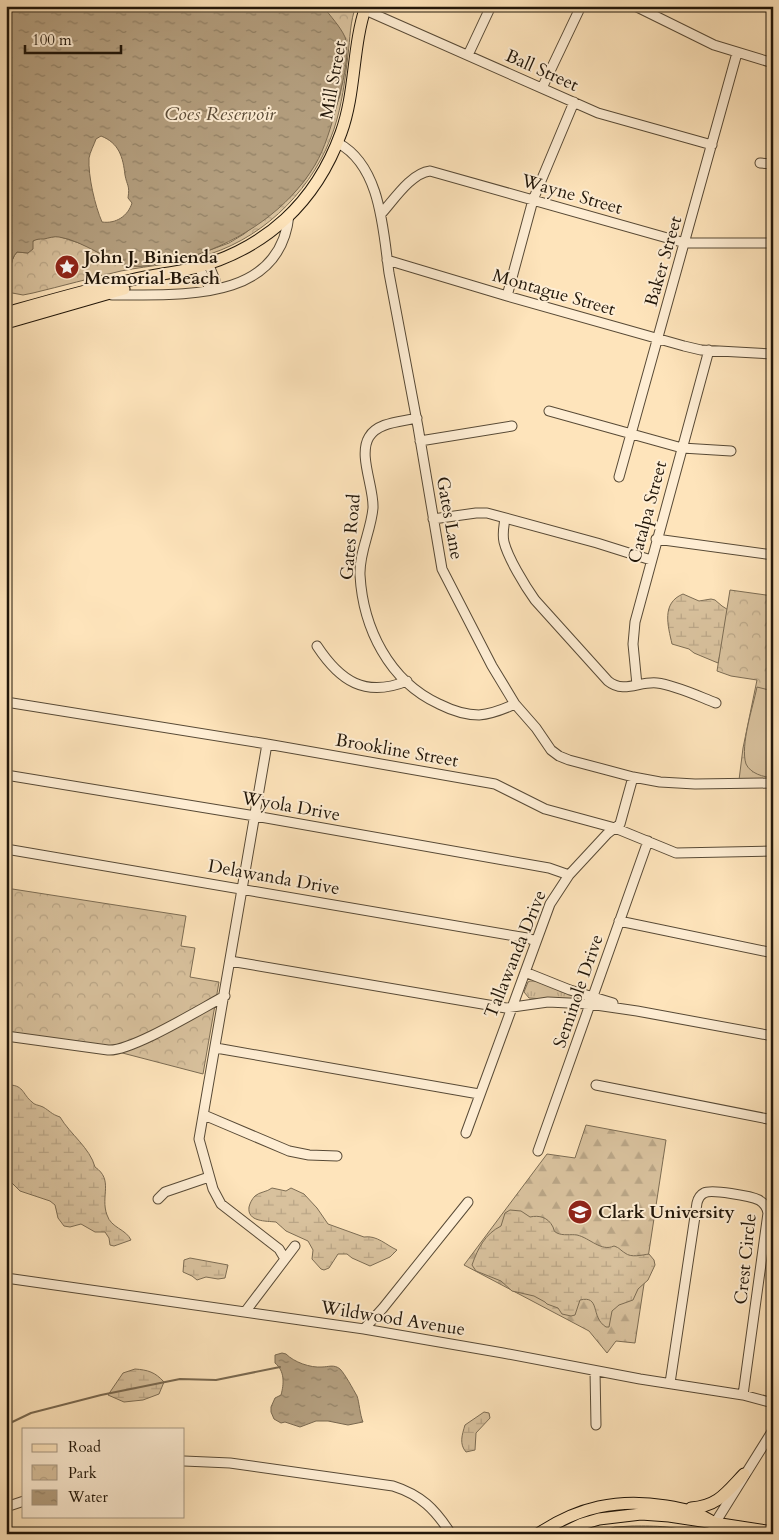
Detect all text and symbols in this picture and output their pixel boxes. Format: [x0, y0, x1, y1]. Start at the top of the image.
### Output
scale bar [25, 22, 121, 54]
text: 100 m [32, 30, 72, 50]
street label: Mill Street [314, 39, 353, 121]
street label: Ball Street [501, 43, 582, 98]
water label: Coes Reservoir [164, 101, 276, 127]
street label: Wayne Street [518, 168, 625, 221]
street label: Baker Street [639, 213, 688, 309]
place label: John J. Binienda Memorial Beach [81, 245, 220, 291]
place icon: John J. Binienda Memorial Beach [54, 254, 80, 280]
street label: Montague Street [490, 263, 618, 322]
street label: Catalpa Street [622, 458, 673, 566]
street label: Gates Lane [430, 475, 469, 562]
street label: Gates Road [334, 493, 367, 581]
street label: Brookline Street [334, 727, 460, 774]
street label: Wyola Drive [239, 785, 342, 827]
street label: Delawanda Drive [206, 854, 342, 901]
street label: Tallawanda Drive [478, 886, 553, 1022]
street label: Seminole Drive [547, 931, 610, 1051]
school or university icon: Clark University [567, 1199, 593, 1225]
place label: Clark University [598, 1200, 735, 1225]
street label: Crest Circle [728, 1212, 763, 1306]
street label: Wildwood Avenue [318, 1295, 467, 1342]
legend [22, 1428, 185, 1518]
text: Road [68, 1437, 101, 1457]
text: Park [68, 1463, 97, 1483]
text: Water [67, 1487, 109, 1507]

